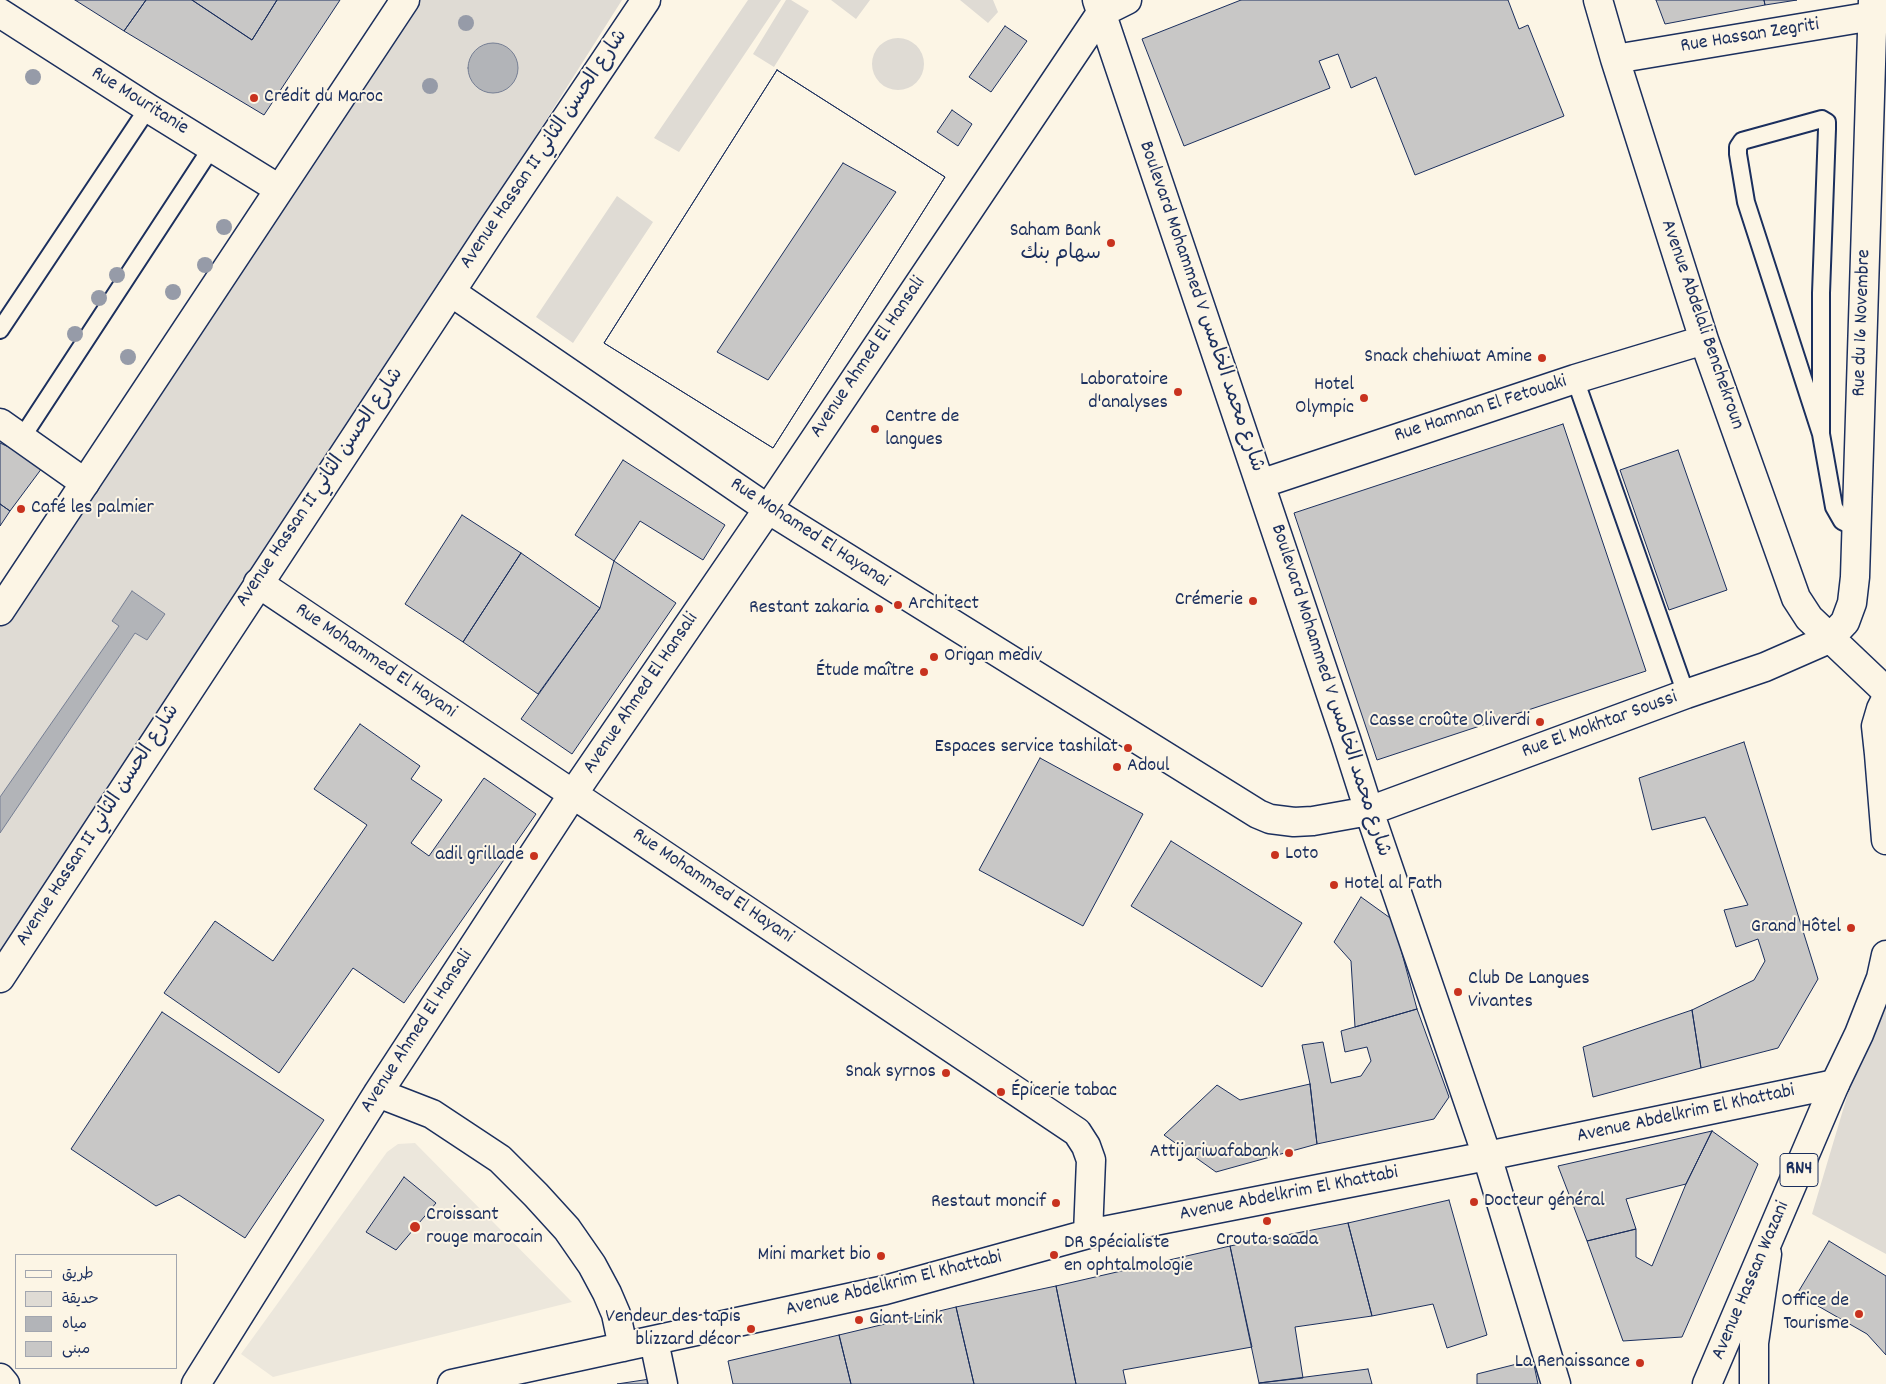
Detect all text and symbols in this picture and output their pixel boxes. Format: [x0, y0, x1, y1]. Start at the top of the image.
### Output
street label: Rue Hassan Zegriti [1679, 14, 1821, 60]
street label: Avenue Hassan II شارع الحسن الثاني [456, 26, 634, 274]
street label: Rue Mouritanie [86, 63, 192, 141]
place label: Crédit du Maroc [264, 86, 383, 110]
marker: Crédit du Maroc [248, 92, 260, 104]
street label: Boulevard Mohammed V شارع محمد الخامس [1132, 138, 1268, 476]
street label: Avenue Abdelali Benchekroun [1654, 217, 1748, 433]
place label: Saham Bank سهام بنك [1010, 220, 1101, 267]
marker: Saham Bank سهام بنك [1105, 237, 1117, 249]
street label: Rue du 16 Novembre [1848, 249, 1878, 397]
street label: Avenue Ahmed El Hansali [806, 273, 932, 443]
place label: Snack chehiwat Amine [1364, 346, 1532, 370]
marker: Snack chehiwat Amine [1536, 352, 1548, 364]
street label: Avenue Hassan II شارع الحسن الثاني [232, 364, 410, 612]
place label: Laboratoire d'analyses [1080, 369, 1168, 416]
street label: Rue Hamnan El Fetouaki [1392, 371, 1570, 449]
place label: Hotel Olympic [1295, 374, 1354, 421]
marker: Laboratoire d'analyses [1172, 386, 1184, 398]
marker: Hotel Olympic [1358, 392, 1370, 404]
place label: Centre de langues [885, 406, 959, 453]
marker: Centre de langues [869, 423, 881, 435]
street label: Rue Mohamed El Hayanai [725, 474, 893, 594]
place label: Café les palmier [31, 497, 154, 521]
marker: Café les palmier [15, 503, 27, 515]
street label: Boulevard Mohammed V شارع محمد الخامس [1264, 522, 1394, 860]
place label: Crémerie [1175, 589, 1243, 613]
place label: Architect [908, 593, 979, 617]
marker: Crémerie [1247, 595, 1259, 607]
place label: Restant zakaria [749, 597, 869, 621]
street label: Rue Mohammed El Hayani [290, 599, 460, 725]
marker: Architect [892, 599, 904, 611]
marker: Restant zakaria [873, 603, 885, 615]
street label: Avenue Ahmed El Hansali [579, 609, 705, 779]
place label: Origan mediv [944, 645, 1042, 669]
marker: Origan mediv [928, 651, 940, 663]
place label: Étude maître [816, 660, 914, 684]
marker: Étude maître [918, 666, 930, 678]
street label: Rue El Mokhtar Soussi [1519, 687, 1681, 765]
street label: Avenue Hassan II شارع الحسن الثاني [12, 701, 186, 951]
place label: Casse croûte Oliverdi [1369, 710, 1530, 734]
marker: Casse croûte Oliverdi [1534, 716, 1546, 728]
place label: Espaces service tashilat [934, 736, 1118, 760]
marker: Espaces service tashilat [1122, 742, 1134, 754]
place label: Adoul [1127, 755, 1170, 779]
marker: Adoul [1111, 761, 1123, 773]
street label: Rue Mohammed El Hayani [627, 824, 797, 950]
place label: Loto [1285, 843, 1318, 867]
place label: adil grillade [435, 844, 524, 868]
marker: Loto [1269, 849, 1281, 861]
marker: adil grillade [528, 850, 540, 862]
place label: Hotel al Fath [1344, 873, 1442, 897]
marker: Hotel al Fath [1328, 879, 1340, 891]
place label: Grand Hôtel [1751, 916, 1841, 940]
marker: Grand Hôtel [1845, 922, 1857, 934]
street label: Avenue Ahmed El Hansali [356, 946, 480, 1118]
place label: Club De Langues Vivantes [1468, 968, 1590, 1015]
marker: Club De Langues Vivantes [1452, 986, 1464, 998]
place label: Snak syrnos [845, 1061, 936, 1085]
marker: Snak syrnos [940, 1067, 952, 1079]
place label: Épicerie tabac [1011, 1080, 1117, 1104]
street label: Avenue Abdelkrim El Khattabi [1575, 1080, 1797, 1150]
marker: Épicerie tabac [995, 1086, 1007, 1098]
place label: Attijariwafabank [1150, 1141, 1279, 1165]
marker: Attijariwafabank [1283, 1147, 1295, 1159]
road number: RN4 [1780, 1154, 1818, 1186]
street label: Avenue Abdelkrim El Khattabi [1178, 1162, 1400, 1228]
place label: Docteur général [1484, 1190, 1605, 1214]
place label: Restaut moncif [931, 1191, 1046, 1215]
marker: Docteur général [1468, 1196, 1480, 1208]
marker: Restaut moncif [1050, 1197, 1062, 1209]
street label: Avenue Hassan Wazani [1708, 1198, 1796, 1364]
place label: Croissant rouge marocain [426, 1204, 543, 1251]
marker: Crouta saada [1261, 1215, 1273, 1227]
marker: Croissant rouge marocain [408, 1220, 422, 1234]
place label: Crouta saada [1216, 1229, 1318, 1253]
place label: DR Spécialiste en ophtalmologie [1064, 1232, 1193, 1279]
place label: Mini market bio [757, 1244, 871, 1268]
street label: Avenue Abdelkrim El Khattabi [783, 1246, 1005, 1324]
marker: DR Spécialiste en ophtalmologie [1048, 1249, 1060, 1261]
marker: Mini market bio [875, 1250, 887, 1262]
legend [15, 1254, 178, 1369]
text: طريق [62, 1264, 94, 1286]
text: حديقة [62, 1289, 99, 1311]
place label: Office de Tourisme [1781, 1290, 1849, 1337]
place label: Vendeur des tapis blizzard décor [605, 1306, 741, 1353]
place label: Giant Link [869, 1308, 943, 1332]
marker: Office de Tourisme [1853, 1308, 1865, 1320]
text: مياه [62, 1314, 87, 1336]
marker: Giant Link [853, 1314, 865, 1326]
marker: Vendeur des tapis blizzard décor [745, 1323, 757, 1335]
text: مبنى [62, 1339, 90, 1361]
place label: La Renaissance [1515, 1351, 1630, 1375]
marker: La Renaissance [1634, 1357, 1646, 1369]

